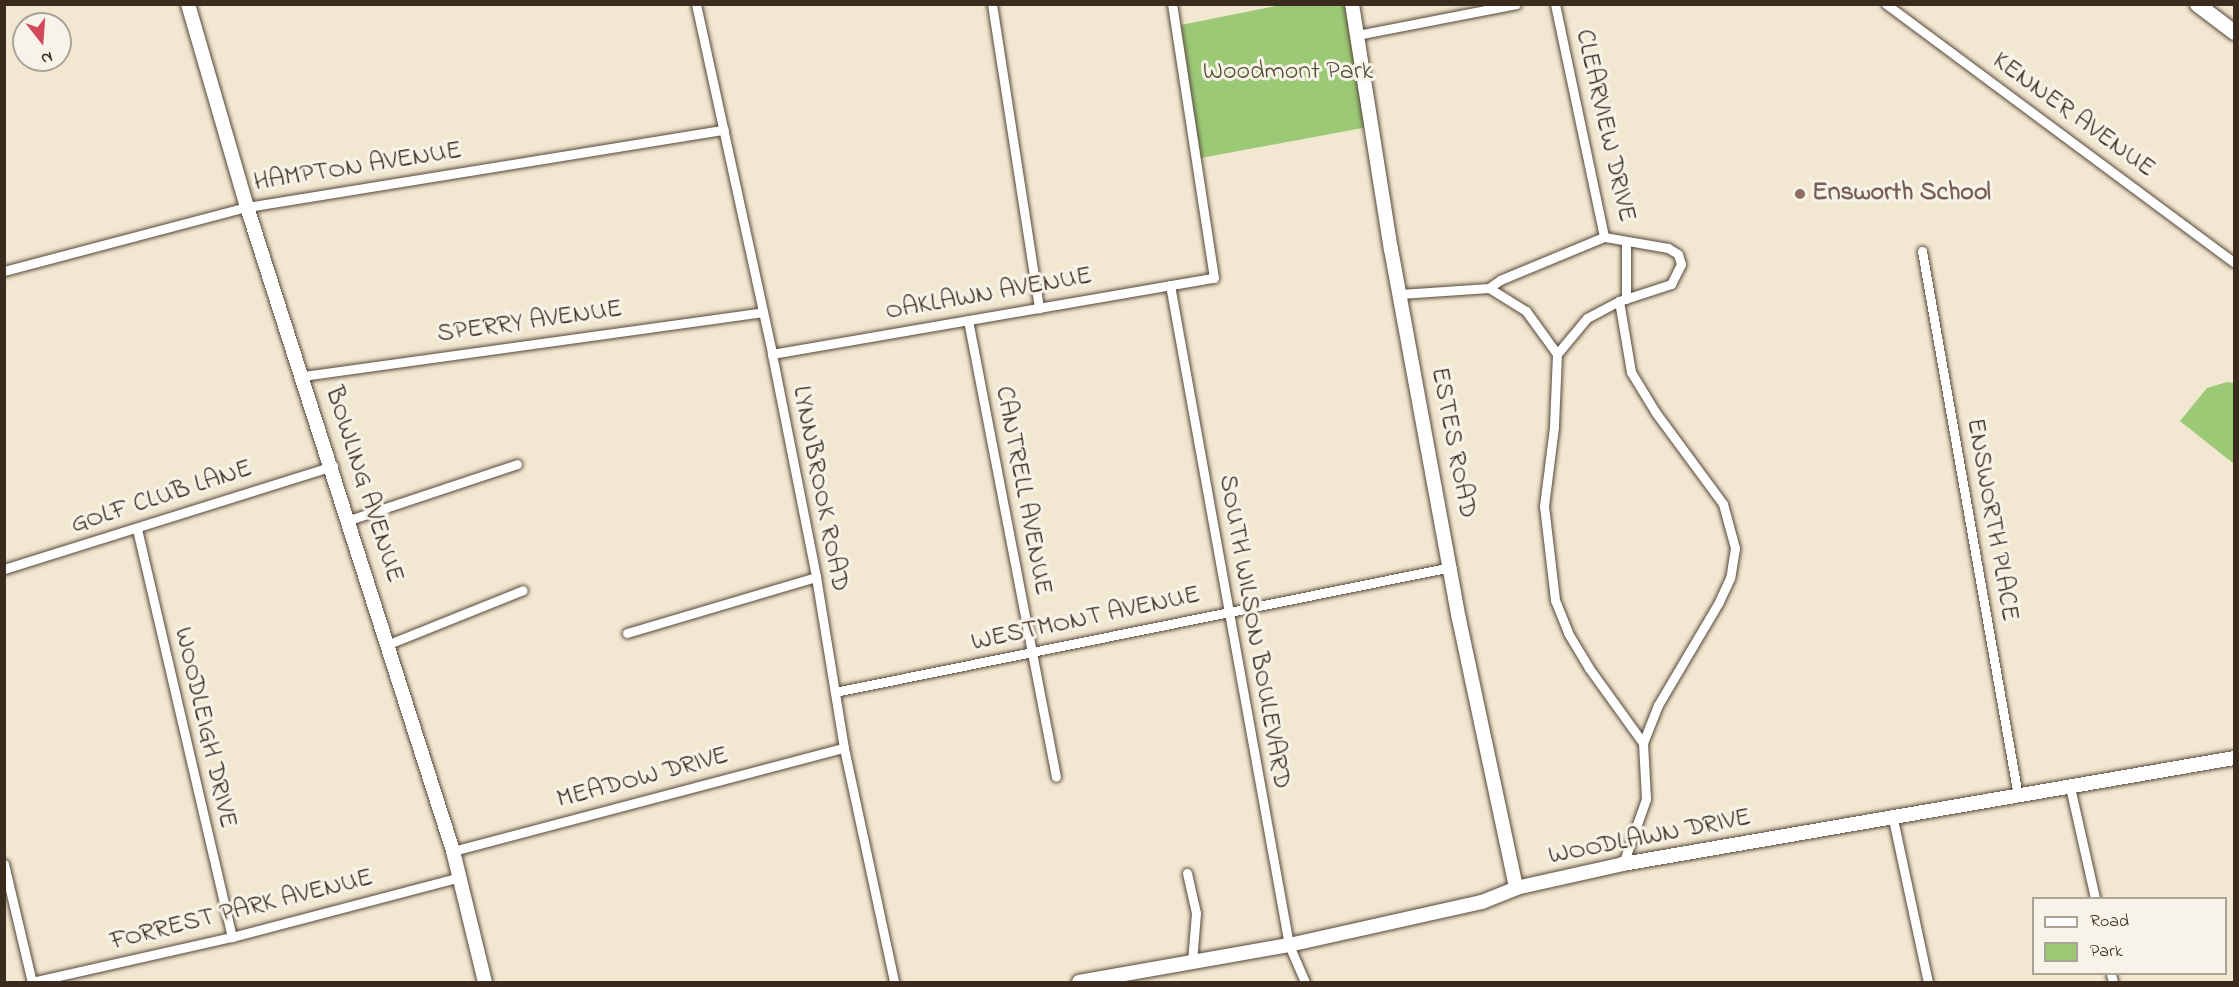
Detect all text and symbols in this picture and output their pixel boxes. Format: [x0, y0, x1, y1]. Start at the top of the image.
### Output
north arrow [12, 12, 72, 72]
street label: CLEARVIEW DRIVE [1567, 27, 1641, 225]
text: N [38, 44, 55, 70]
street label: KENNER AVENUE [1985, 46, 2161, 186]
park label: Woodmont Park [1203, 57, 1373, 89]
street label: HAMPTON AVENUE [252, 136, 464, 200]
place label: Ensworth School [1812, 178, 1991, 210]
marker: Ensworth School [1793, 187, 1807, 201]
street label: OAKLAWN AVENUE [883, 261, 1095, 329]
street label: SPERRY AVENUE [435, 295, 625, 351]
street label: ESTES ROAD [1422, 365, 1482, 521]
street label: BOWLING AVENUE [317, 383, 409, 587]
street label: LYNNBROOK ROAD [784, 384, 854, 594]
street label: CANTRELL AVENUE [986, 384, 1058, 598]
street label: ENSWORTH PLACE [1958, 416, 2024, 624]
street label: GOLF CLUB LANE [67, 454, 257, 542]
street label: SOUTH WILSON BOULEVARD [1210, 472, 1296, 792]
street label: WESTMONT AVENUE [969, 581, 1203, 659]
street label: WOODLEIGH DRIVE [166, 625, 242, 831]
street label: MEADOW DRIVE [554, 741, 732, 817]
street label: WOODLAWN DRIVE [1546, 803, 1754, 873]
street label: FORREST PARK AVENUE [107, 863, 377, 959]
legend [2032, 897, 2227, 975]
text: Road [2090, 909, 2129, 935]
text: Park [2090, 939, 2123, 965]

